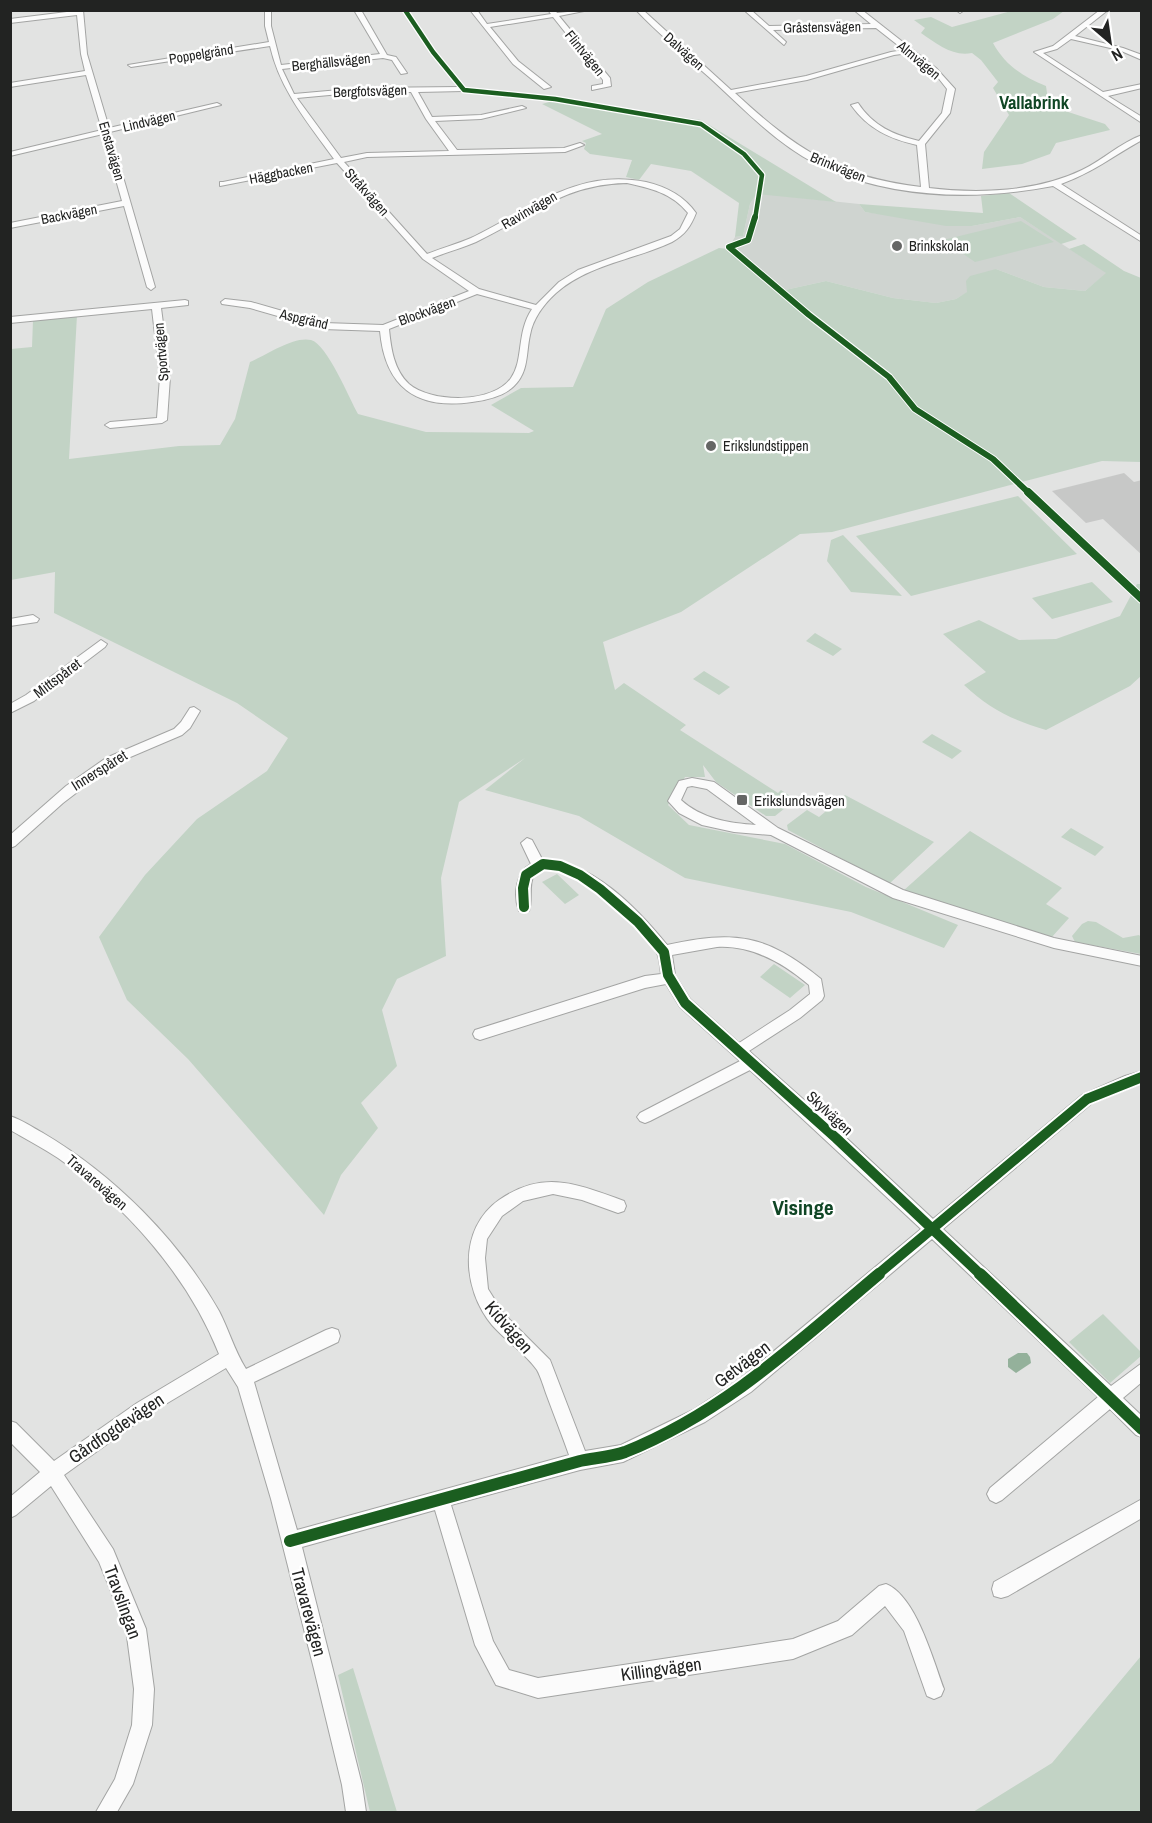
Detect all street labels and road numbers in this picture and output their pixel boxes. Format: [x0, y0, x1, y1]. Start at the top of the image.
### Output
street label: Gråstensvägen [783, 17, 861, 37]
street label: Flintvägen [561, 27, 609, 79]
street label: Dalvägen [660, 28, 708, 74]
street label: Almvägen [893, 36, 944, 83]
street label: Poppelgränd [167, 40, 235, 68]
street label: Berghällsvägen [291, 49, 371, 75]
street label: Bergfotsvägen [333, 81, 407, 101]
street label: Lindvägen [121, 106, 177, 136]
street label: Enstavägen [95, 119, 129, 183]
street label: Brinkvägen [808, 148, 868, 186]
street label: Häggbacken [248, 158, 314, 188]
street label: Stråkvägen [341, 164, 393, 220]
street label: Ravinvägen [498, 187, 560, 233]
street label: Backvägen [39, 200, 99, 228]
street label: Blockvägen [396, 292, 458, 330]
street label: Aspgränd [277, 304, 330, 333]
street label: Sportvägen [149, 322, 173, 382]
street label: Mittspåret [29, 653, 86, 703]
street label: Innerspåret [67, 744, 131, 795]
street label: Skylvägen [802, 1086, 858, 1140]
street label: Travarevägen [62, 1149, 132, 1215]
street label: Kidvägen [479, 1295, 539, 1359]
street label: Getvägen [709, 1335, 775, 1393]
street label: Gårdfogdevägen [63, 1387, 169, 1469]
street label: Travslingan [98, 1562, 148, 1642]
street label: Travarevägen [285, 1565, 333, 1659]
street label: Killingvägen [619, 1651, 703, 1687]

